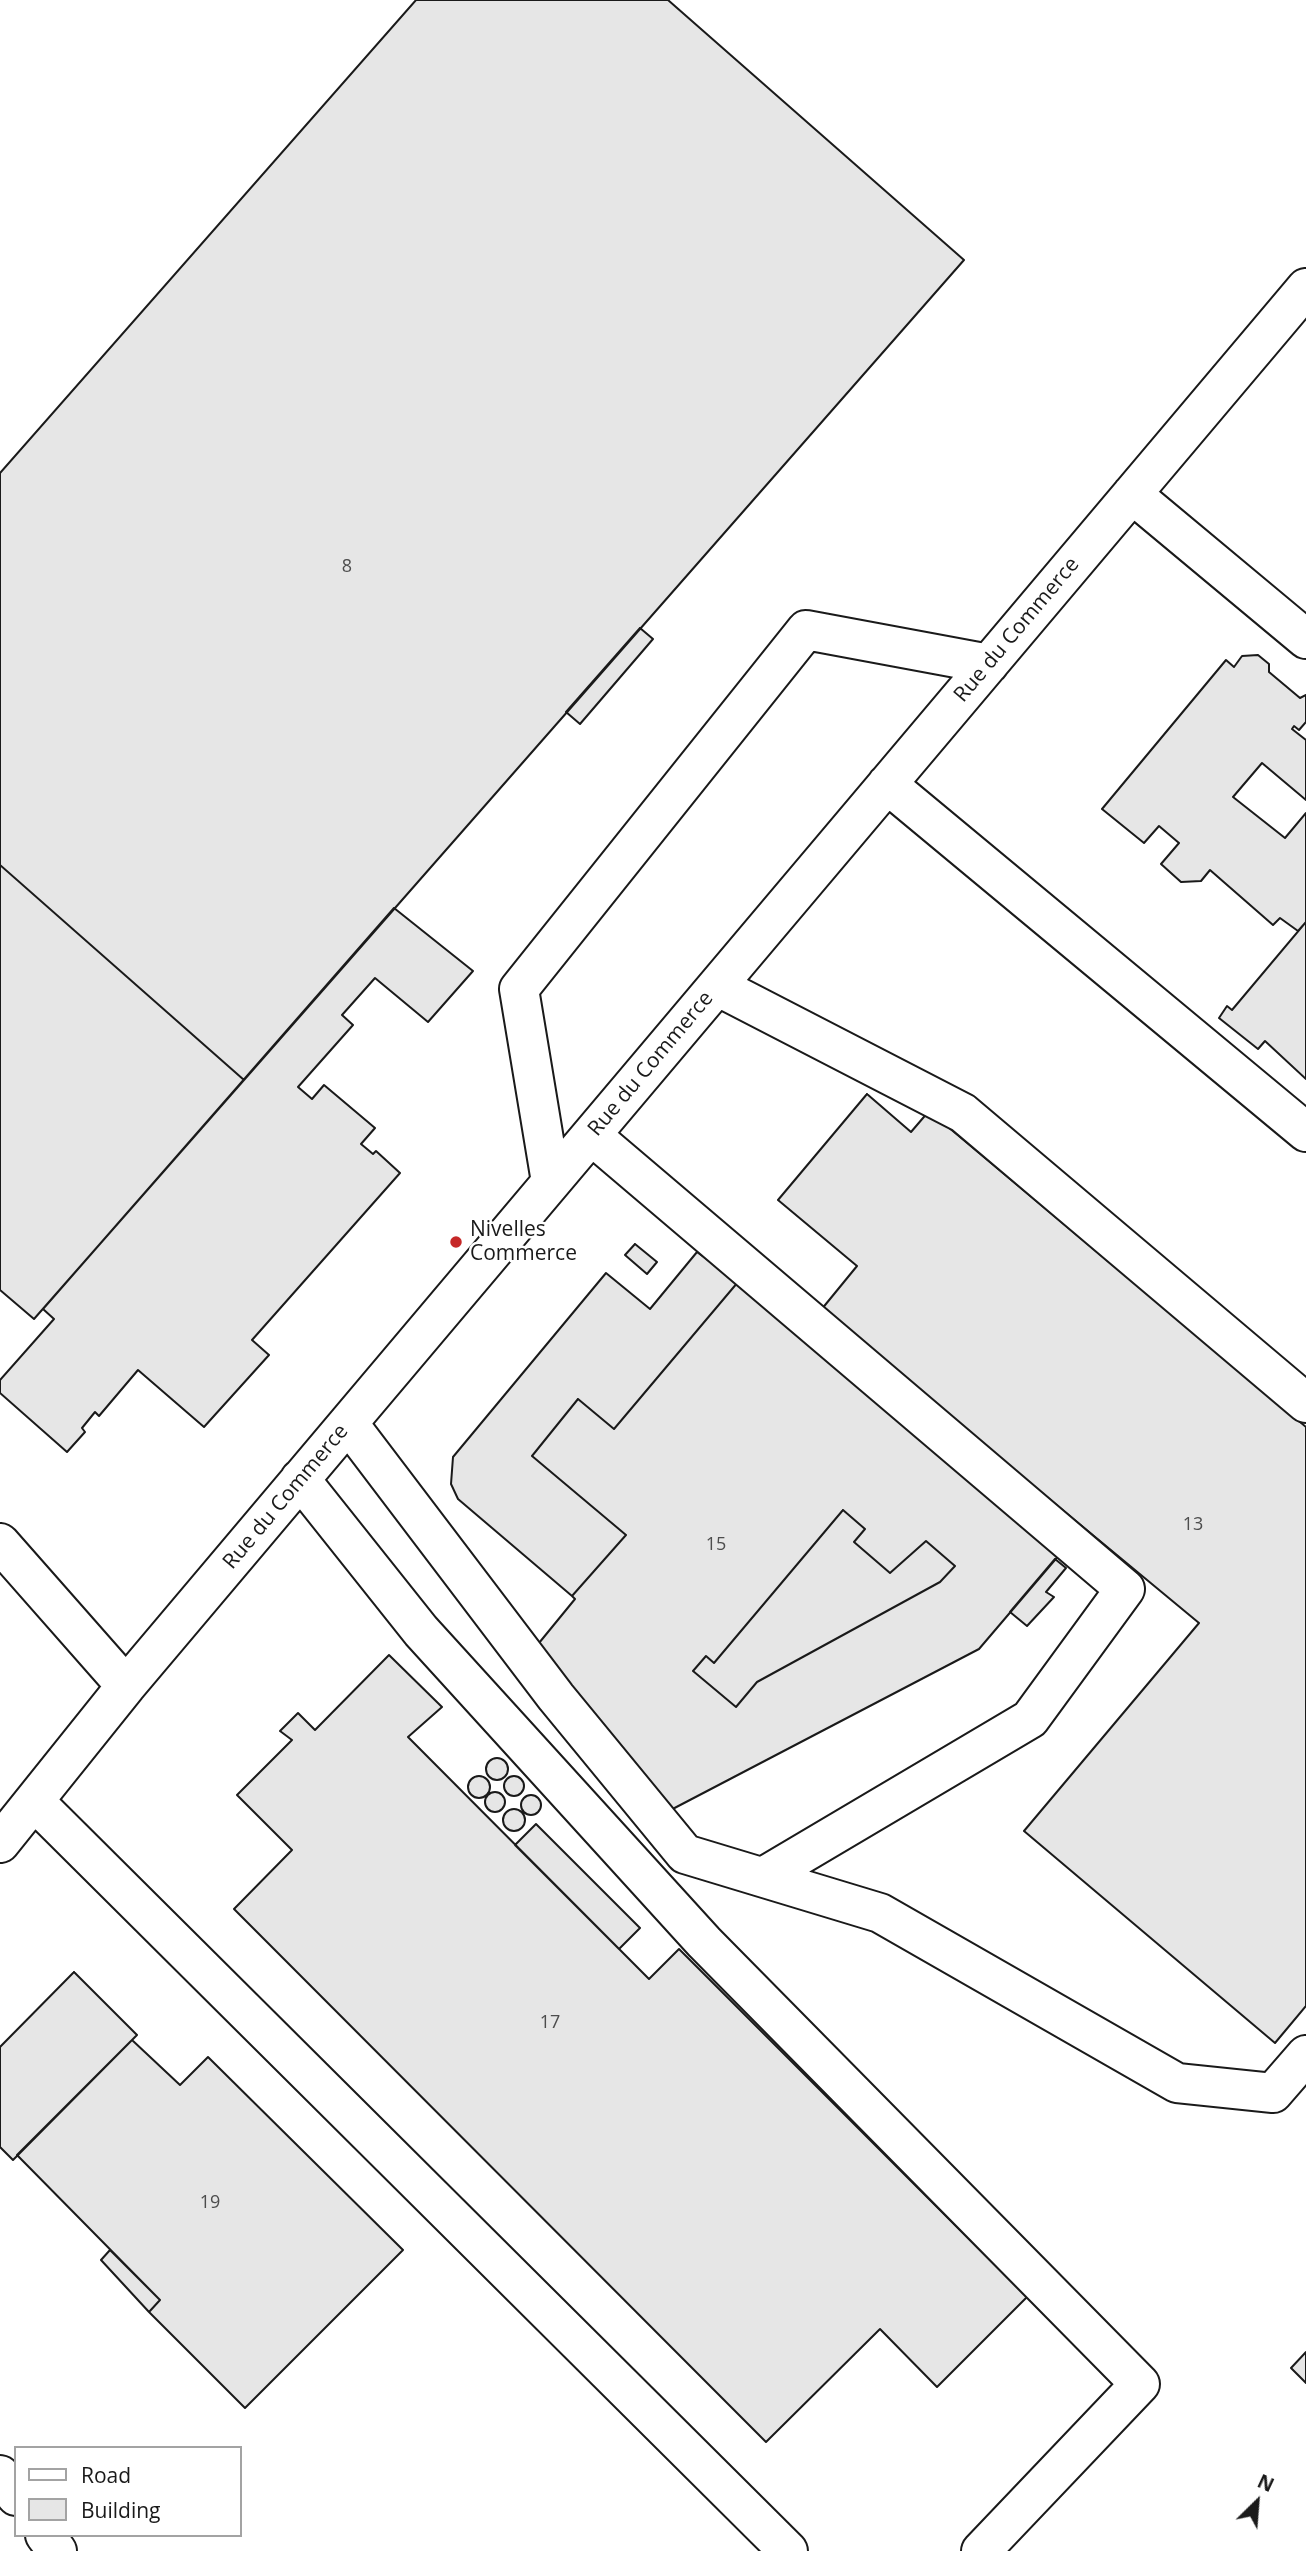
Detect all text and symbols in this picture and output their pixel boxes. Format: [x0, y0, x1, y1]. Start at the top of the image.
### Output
street label: Rue du Commerce [949, 552, 1085, 708]
house number: 8 [342, 556, 352, 578]
street label: Rue du Commerce [583, 986, 719, 1142]
place label: Nivelles Commerce [470, 1217, 577, 1267]
marker: Nivelles Commerce [448, 1234, 464, 1250]
street label: Rue du Commerce [218, 1419, 354, 1575]
house number: 13 [1183, 1514, 1203, 1536]
house number: 15 [706, 1534, 726, 1556]
house number: 17 [540, 2012, 560, 2034]
house number: 19 [200, 2192, 220, 2214]
legend [14, 2446, 242, 2537]
text: Road [81, 2461, 131, 2489]
north arrow [1222, 2467, 1292, 2537]
text: N [1253, 2468, 1278, 2498]
text: Building [81, 2496, 160, 2524]

